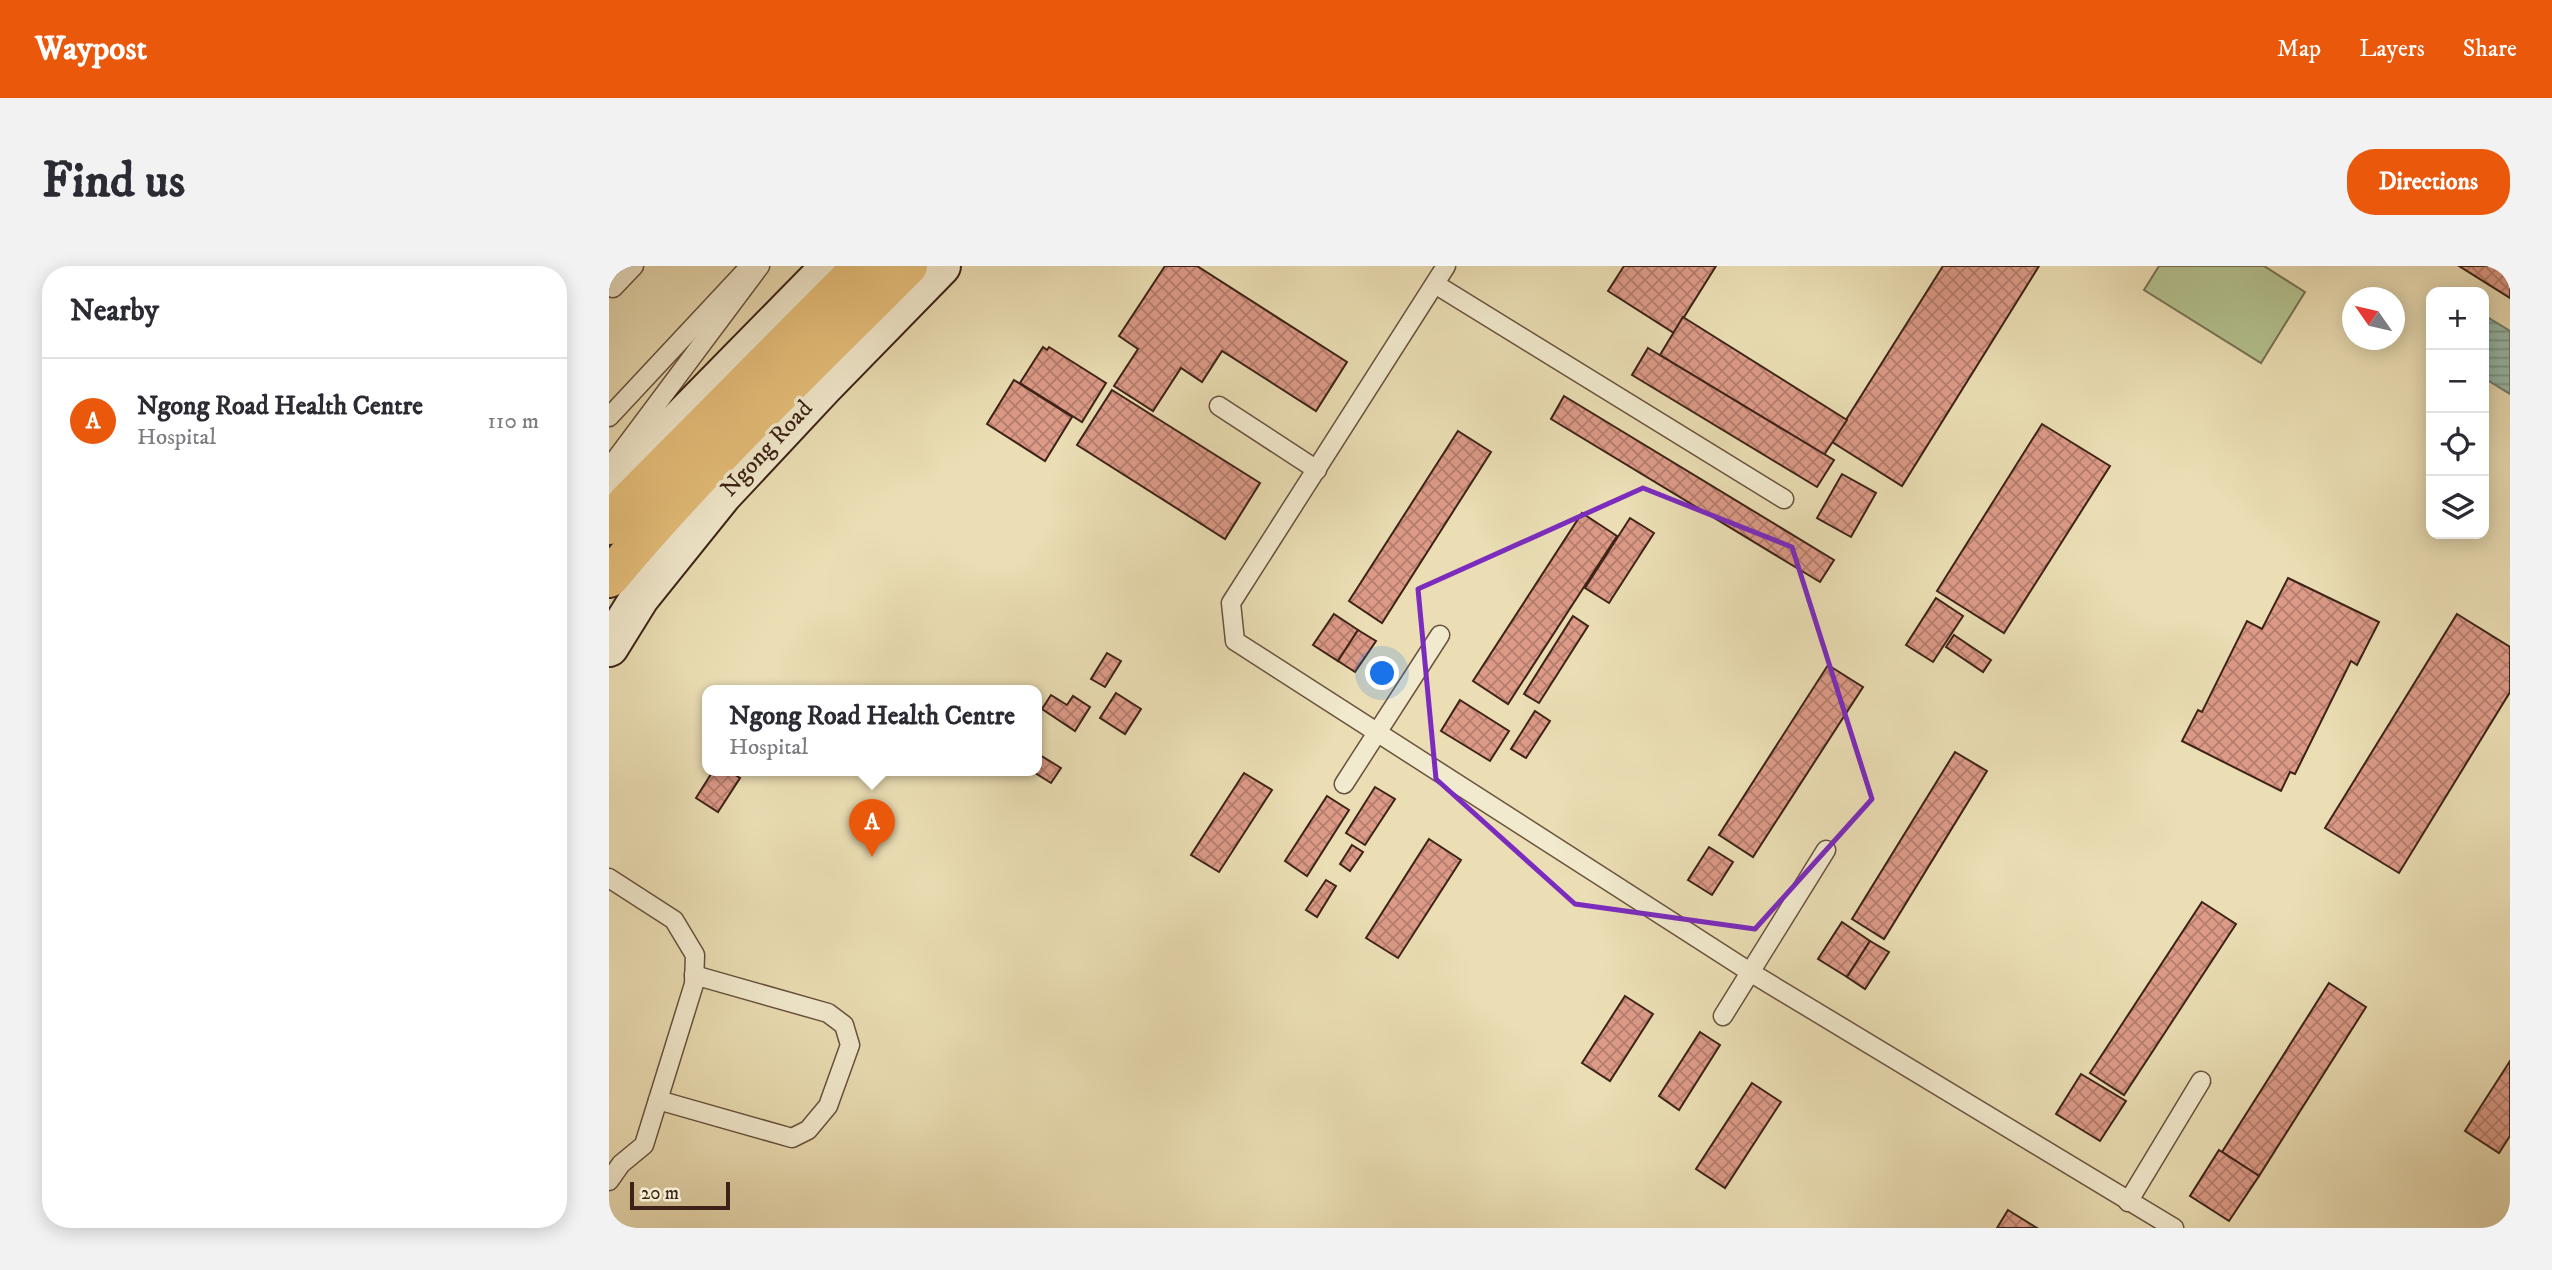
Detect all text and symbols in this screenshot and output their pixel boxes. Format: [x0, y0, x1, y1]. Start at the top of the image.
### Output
text: Waypost [35, 29, 147, 70]
text: Map [2277, 34, 2321, 64]
text: Layers [2359, 34, 2425, 64]
text: Share [2463, 34, 2517, 64]
button: Directions [2347, 149, 2510, 215]
text: Find us [42, 151, 185, 213]
north arrow [2342, 287, 2405, 350]
map controls [2426, 287, 2489, 539]
button: + [2426, 287, 2489, 350]
text: Nearby [70, 293, 159, 330]
button: − [2426, 350, 2489, 413]
text: Ngong Road Health Centre [137, 390, 423, 423]
street label: Ngong Road [714, 394, 819, 503]
text: A [86, 407, 100, 436]
text: 110 m [488, 407, 539, 436]
button: locate [2426, 413, 2489, 476]
text: Hospital [137, 423, 216, 452]
button: layers [2426, 476, 2489, 539]
your location [1365, 656, 1399, 690]
popup [702, 685, 1042, 776]
text: Ngong Road Health Centre [729, 700, 1015, 733]
text: Hospital [729, 733, 808, 762]
pin: A [849, 799, 895, 857]
scale bar [630, 1179, 730, 1211]
text: 20 m [641, 1182, 679, 1205]

